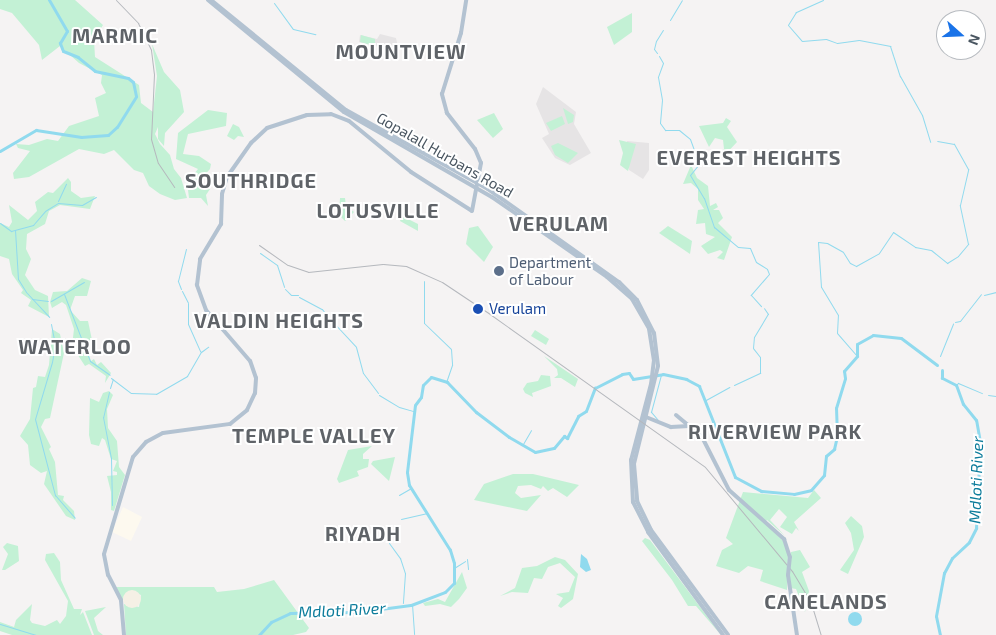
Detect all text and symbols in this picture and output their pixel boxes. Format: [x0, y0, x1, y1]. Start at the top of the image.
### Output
north arrow [936, 10, 986, 60]
district label: MARMIC [71, 23, 159, 47]
text: N [965, 32, 984, 48]
district label: MOUNTVIEW [334, 39, 468, 63]
street label: Gopalall Hurbans Road [373, 108, 517, 202]
district label: EVEREST HEIGHTS [654, 145, 844, 169]
district label: SOUTHRIDGE [184, 168, 318, 192]
district label: LOTUSVILLE [315, 198, 441, 222]
district label: VERULAM [508, 211, 610, 235]
place label: Department of Labour [509, 253, 591, 288]
marker: Department of Labour [493, 265, 505, 277]
place label: Verulam [489, 300, 546, 318]
marker: Verulam [471, 302, 485, 316]
district label: VALDIN HEIGHTS [192, 308, 366, 332]
district label: WATERLOO [17, 334, 133, 358]
district label: RIVERVIEW PARK [686, 419, 864, 443]
district label: TEMPLE VALLEY [230, 423, 398, 447]
water label: Mdloti River [965, 436, 987, 524]
district label: RIYADH [324, 521, 402, 545]
district label: CANELANDS [763, 589, 889, 613]
water label: Mdloti River [298, 598, 386, 622]

